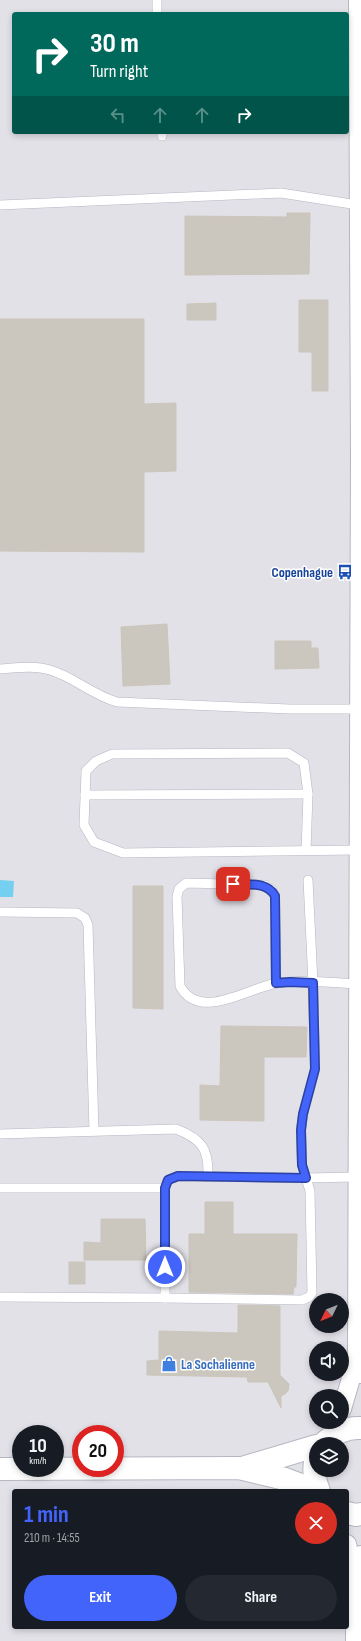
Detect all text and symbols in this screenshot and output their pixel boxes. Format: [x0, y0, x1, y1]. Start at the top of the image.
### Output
text: 30 m [90, 27, 139, 60]
icon: right [24, 28, 76, 80]
text: Turn right [90, 61, 148, 82]
icon: left [107, 104, 129, 126]
icon: ahead [149, 104, 171, 126]
icon: ahead [191, 104, 213, 126]
icon: right [233, 104, 255, 126]
bus stop icon: Copenhague [336, 563, 354, 581]
place label: Copenhague [272, 564, 333, 581]
pin [216, 867, 250, 901]
icon: arrive [222, 873, 244, 895]
position arrow [144, 1246, 186, 1288]
north arrow [309, 1293, 349, 1333]
map controls [309, 1293, 349, 1477]
button: sound [309, 1341, 349, 1381]
shop icon: La Sochalienne [160, 1355, 178, 1373]
place label: La Sochalienne [181, 1356, 255, 1373]
button: search [309, 1389, 349, 1429]
speed limit sign: 20 [72, 1425, 124, 1477]
text: 10 [29, 1434, 47, 1458]
button: layers [309, 1437, 349, 1477]
text: km/h [29, 1455, 47, 1467]
text: 1 min [24, 1500, 69, 1529]
button: close [295, 1502, 337, 1544]
text: 210 m · 14:55 [24, 1530, 80, 1546]
button: Exit [24, 1575, 177, 1621]
button: Share [185, 1575, 337, 1621]

